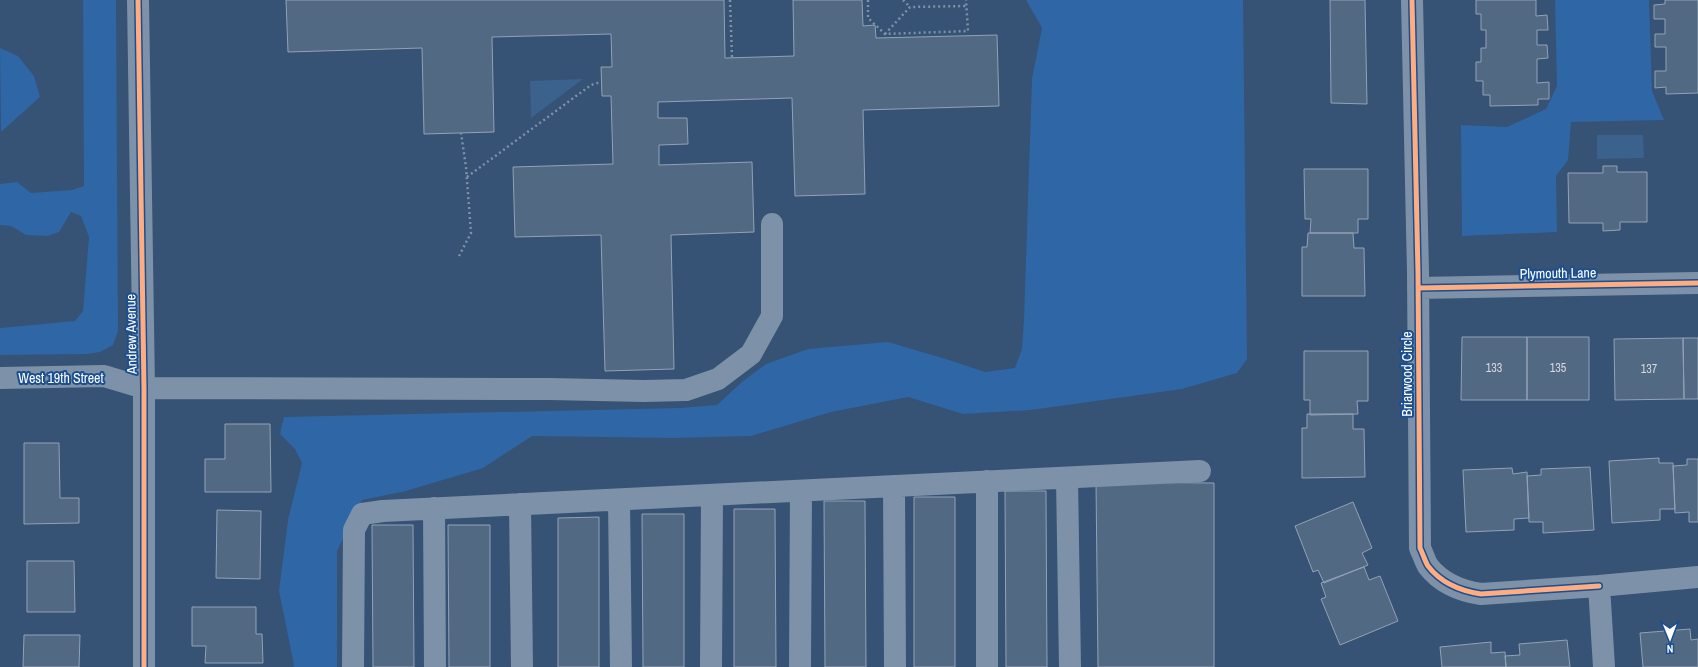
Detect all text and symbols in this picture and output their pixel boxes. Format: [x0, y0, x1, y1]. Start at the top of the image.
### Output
street label: Plymouth Lane [1520, 263, 1596, 283]
street label: Andrew Avenue [121, 294, 141, 375]
street label: Briarwood Circle [1398, 331, 1416, 417]
house number: 133 [1486, 360, 1502, 376]
house number: 135 [1550, 360, 1567, 376]
house number: 137 [1641, 361, 1658, 377]
street label: West 19th Street [18, 369, 104, 387]
north arrow [1650, 619, 1690, 659]
text: N [1667, 642, 1674, 656]

